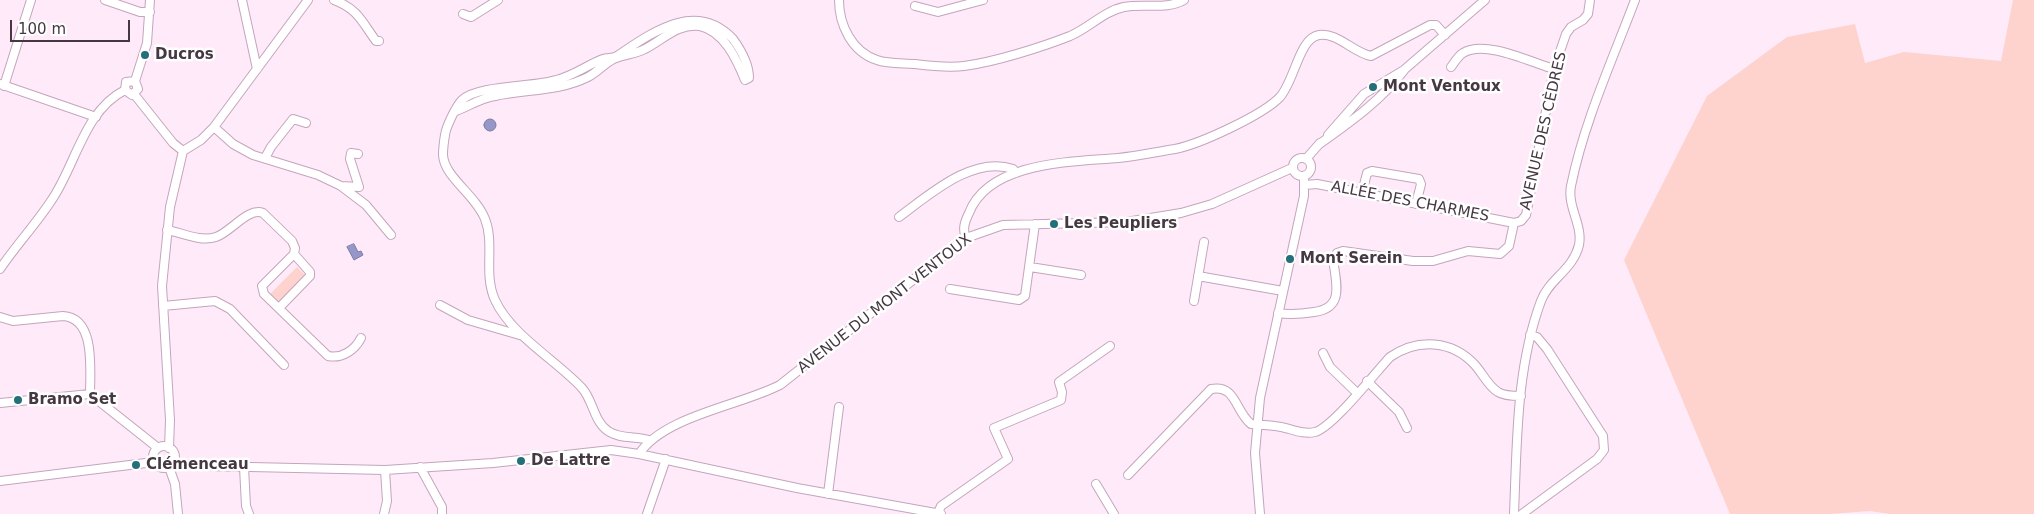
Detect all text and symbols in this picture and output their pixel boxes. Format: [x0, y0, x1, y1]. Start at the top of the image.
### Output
scale bar [12, 10, 132, 42]
text: 100 m [18, 20, 66, 38]
place label: Ducros [155, 46, 214, 64]
marker: Ducros [139, 49, 151, 61]
street label: AVENUE DES CÈDRES [1517, 50, 1571, 212]
place label: Mont Ventoux [1383, 78, 1501, 96]
marker: Mont Ventoux [1367, 81, 1379, 93]
street label: ALLÉE DES CHARMES [1330, 178, 1490, 226]
place label: Les Peupliers [1064, 215, 1177, 233]
marker: Les Peupliers [1048, 218, 1060, 230]
street label: AVENUE DU MONT VENTOUX [794, 230, 976, 378]
place label: Mont Serein [1300, 250, 1403, 268]
marker: Mont Serein [1284, 253, 1296, 265]
place label: Bramo Set [28, 391, 116, 409]
marker: Bramo Set [12, 394, 24, 406]
place label: De Lattre [531, 452, 610, 470]
marker: De Lattre [515, 455, 527, 467]
place label: Clémenceau [146, 456, 249, 474]
marker: Clémenceau [130, 459, 142, 471]

